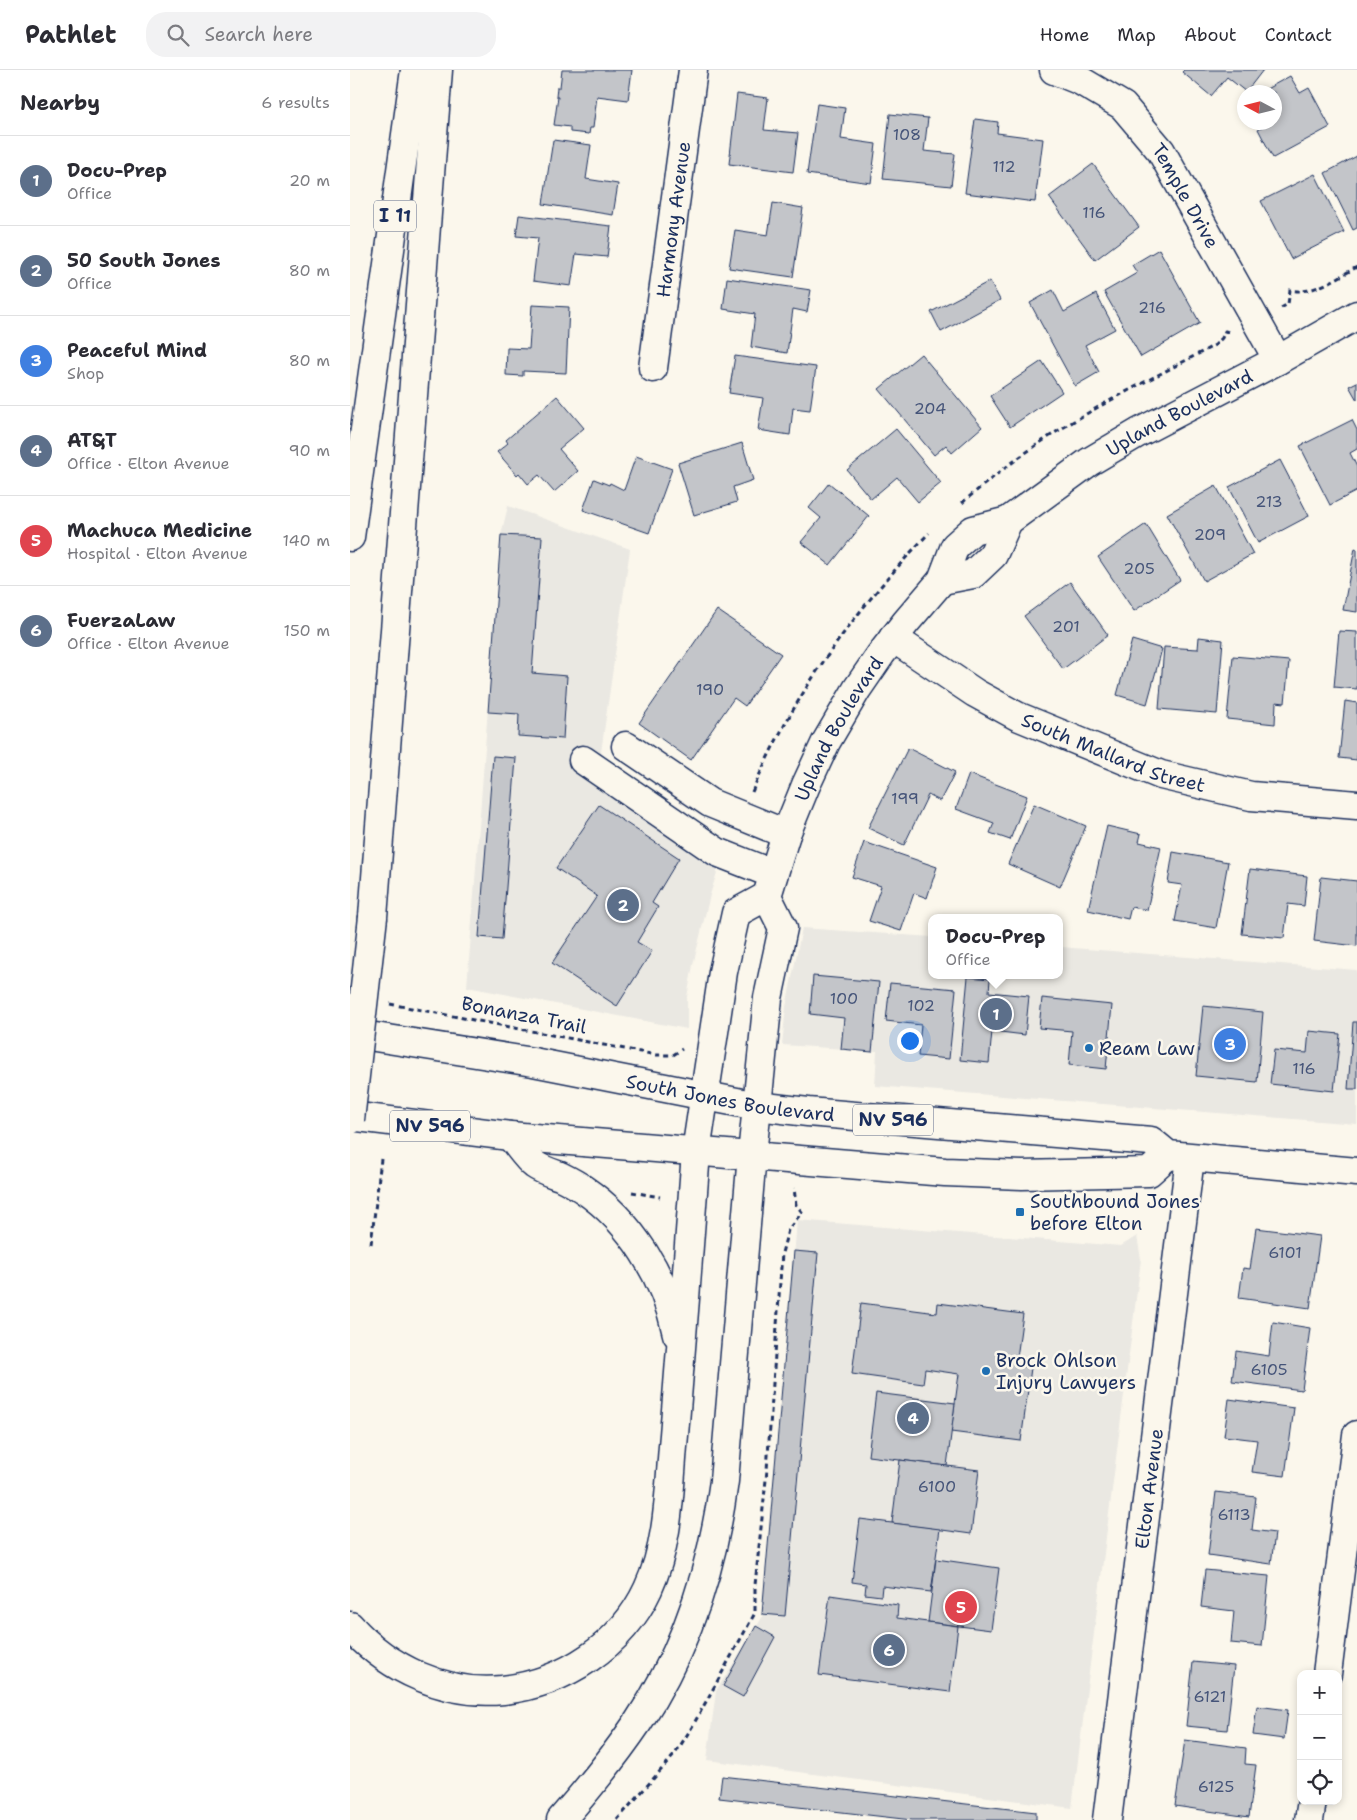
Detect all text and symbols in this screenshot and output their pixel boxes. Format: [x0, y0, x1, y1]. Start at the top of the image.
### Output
search box [146, 12, 496, 57]
text: Pathlet [25, 19, 116, 51]
icon: search [164, 21, 192, 49]
text: Search here [204, 22, 313, 47]
text: Home [1040, 23, 1089, 47]
text: Map [1117, 23, 1156, 47]
text: About [1184, 23, 1237, 47]
text: Contact [1265, 23, 1332, 47]
north arrow [1237, 85, 1282, 130]
text: Nearby [20, 89, 100, 117]
text: 6 results [261, 92, 330, 113]
house number: 108 [893, 124, 921, 145]
street label: Temple Drive [1147, 137, 1225, 252]
street label: Harmony Avenue [650, 140, 696, 299]
house number: 112 [992, 156, 1016, 177]
text: Docu-Prep [67, 158, 167, 183]
text: 1 [32, 170, 40, 191]
text: 20 m [289, 170, 330, 191]
text: Office [67, 183, 112, 204]
road number: I 11 [374, 200, 416, 232]
house number: 116 [1082, 202, 1106, 223]
text: 50 South Jones [67, 248, 220, 273]
text: 2 [30, 260, 42, 281]
text: 80 m [289, 260, 330, 281]
text: Office [67, 273, 112, 294]
house number: 216 [1138, 297, 1166, 318]
text: Peaceful Mind [67, 338, 207, 363]
text: 3 [30, 350, 42, 371]
text: 80 m [289, 350, 330, 371]
text: Shop [67, 363, 104, 384]
street label: Upland Boulevard [1101, 363, 1257, 462]
house number: 204 [914, 398, 946, 419]
text: AT&T [67, 428, 117, 453]
text: 4 [30, 440, 42, 461]
text: 90 m [289, 440, 330, 461]
text: Office · Elton Avenue [67, 453, 230, 474]
house number: 213 [1255, 491, 1283, 512]
text: Machuca Medicine [67, 518, 252, 543]
house number: 209 [1194, 524, 1226, 545]
text: 5 [31, 530, 41, 551]
text: 140 m [283, 530, 330, 551]
text: Hospital · Elton Avenue [67, 543, 248, 564]
house number: 205 [1123, 558, 1155, 579]
text: FuerzaLaw [67, 608, 175, 633]
house number: 201 [1052, 616, 1080, 637]
text: 6 [30, 620, 42, 641]
text: 150 m [283, 620, 330, 641]
text: Office · Elton Avenue [67, 633, 230, 654]
street label: Upland Boulevard [788, 651, 888, 805]
house number: 190 [696, 679, 724, 700]
street label: South Mallard Street [1018, 707, 1208, 797]
house number: 199 [891, 788, 919, 809]
pin: 2 [607, 886, 639, 924]
popup [928, 914, 1063, 979]
text: Docu-Prep [946, 924, 1045, 949]
text: Office [946, 949, 991, 970]
house number: 100 [830, 988, 858, 1009]
street label: Bonanza Trail [459, 991, 589, 1039]
house number: 102 [907, 995, 935, 1016]
pin: 1 [980, 995, 1012, 1033]
pin: 3 [1214, 1025, 1246, 1063]
your location [897, 1028, 923, 1054]
place label: Ream Law [1099, 1036, 1195, 1061]
marker: Ream Law [1083, 1042, 1095, 1054]
house number: 116 [1292, 1058, 1316, 1079]
street label: South Jones Boulevard [624, 1068, 836, 1127]
road number: NV 596 [853, 1104, 933, 1136]
road number: NV 596 [390, 1110, 470, 1142]
place label: Southbound Jones before Elton [1030, 1189, 1200, 1236]
marker: Southbound Jones before Elton [1014, 1206, 1026, 1218]
house number: 6101 [1268, 1242, 1302, 1263]
place label: Brock Ohlson Injury Lawyers [996, 1348, 1136, 1395]
house number: 6105 [1250, 1359, 1288, 1380]
marker: Brock Ohlson Injury Lawyers [980, 1365, 992, 1377]
pin: 4 [897, 1399, 929, 1437]
street label: Elton Avenue [1129, 1427, 1169, 1550]
house number: 6100 [918, 1476, 956, 1497]
house number: 6113 [1217, 1504, 1251, 1525]
pin: 5 [945, 1588, 977, 1626]
pin: 6 [873, 1631, 905, 1669]
map controls [1297, 1670, 1342, 1805]
button: + [1297, 1670, 1342, 1715]
house number: 6121 [1194, 1686, 1226, 1707]
button: − [1297, 1715, 1342, 1760]
button: locate [1297, 1760, 1342, 1805]
house number: 6125 [1198, 1776, 1234, 1797]

